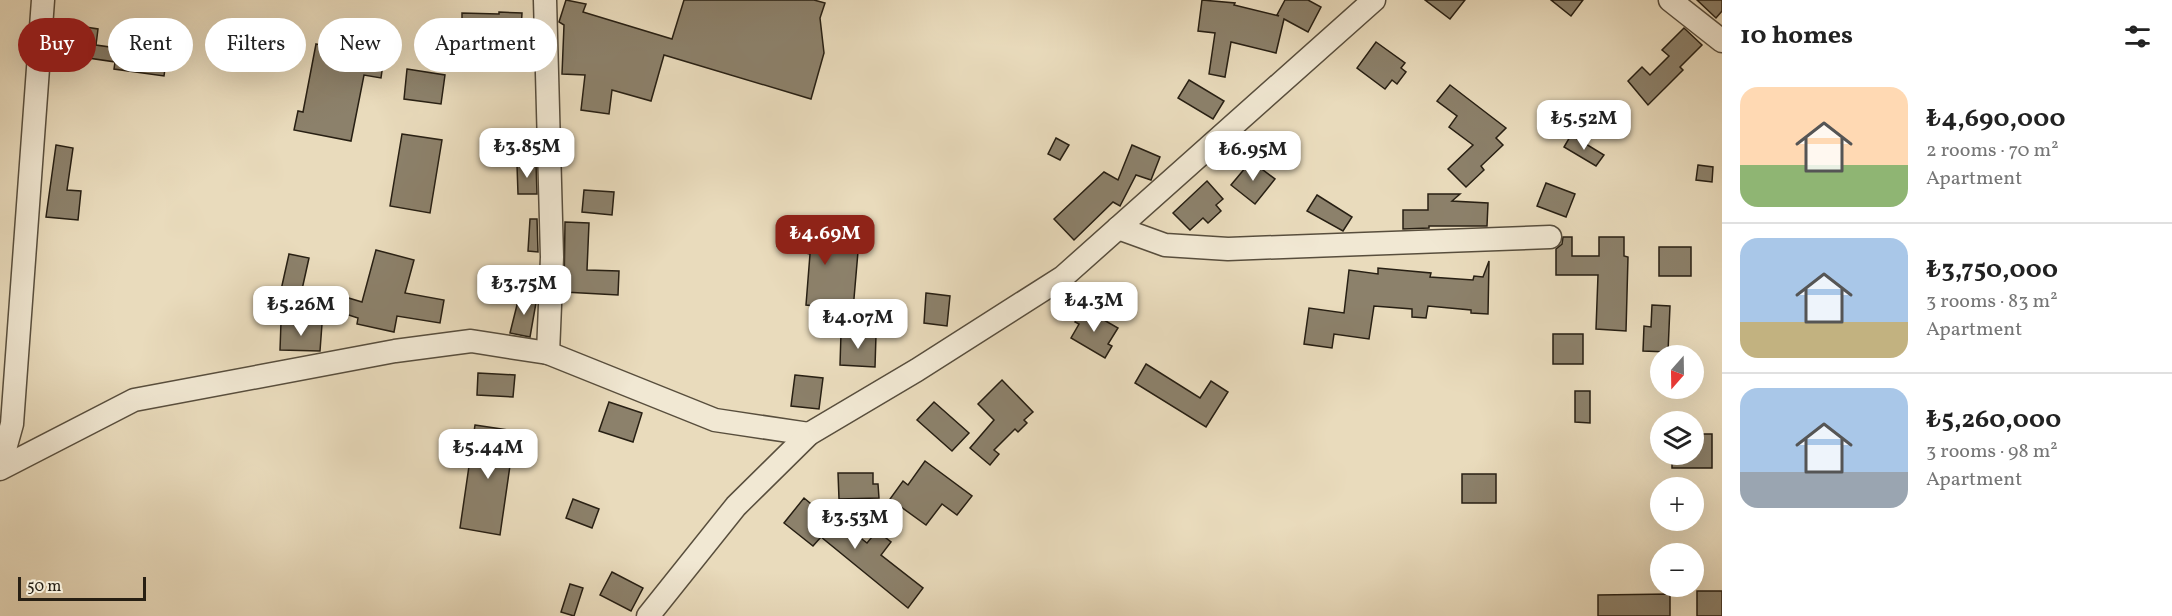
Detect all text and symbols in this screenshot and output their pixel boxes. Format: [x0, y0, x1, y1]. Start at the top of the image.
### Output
chip: Buy [18, 18, 96, 72]
chip: Rent [108, 18, 193, 72]
chip: Filters [205, 18, 306, 72]
chip: New [318, 18, 402, 72]
chip: Apartment [414, 18, 557, 72]
text: 10 homes [1740, 18, 1853, 54]
icon: filters [2121, 20, 2154, 53]
pin: ₺5.52M [1535, 100, 1633, 151]
text: ₺4,690,000 [1926, 101, 2066, 137]
text: ₺5.52M [1551, 105, 1617, 133]
icon: home [1788, 111, 1860, 183]
pin: ₺3.85M [478, 128, 576, 179]
pin: ₺6.95M [1204, 131, 1302, 182]
text: ₺3.85M [493, 133, 561, 161]
text: ₺6.95M [1219, 136, 1287, 164]
text: 2 rooms · 70 m² [1926, 137, 2059, 165]
text: Apartment [1926, 165, 2022, 193]
pin: ₺4.69M [776, 215, 874, 266]
text: ₺4.69M [790, 220, 860, 248]
text: ₺3,750,000 [1926, 252, 2058, 288]
icon: home [1788, 262, 1860, 334]
pin: ₺3.75M [475, 265, 573, 316]
text: ₺3.75M [491, 270, 557, 298]
pin: ₺4.3M [1052, 282, 1136, 333]
pin: ₺5.26M [252, 286, 350, 337]
text: ₺4.3M [1065, 287, 1123, 315]
text: 3 rooms · 83 m² [1926, 288, 2058, 316]
text: ₺5.26M [267, 291, 335, 319]
pin: ₺4.07M [809, 299, 907, 350]
text: ₺4.07M [823, 304, 893, 332]
text: Apartment [1926, 316, 2022, 344]
north arrow [1650, 345, 1704, 399]
map controls [1650, 345, 1704, 597]
text: ₺5,260,000 [1926, 402, 2061, 438]
button: layers [1650, 411, 1704, 465]
icon: home [1788, 412, 1860, 484]
pin: ₺5.44M [439, 429, 537, 480]
text: ₺5.44M [453, 434, 523, 462]
text: 3 rooms · 98 m² [1926, 438, 2058, 466]
text: Apartment [1926, 466, 2022, 494]
button: + [1650, 477, 1704, 531]
pin: ₺3.53M [806, 499, 904, 550]
text: ₺3.53M [822, 504, 888, 532]
button: − [1650, 543, 1704, 597]
scale bar [18, 574, 146, 602]
text: 50 m [27, 576, 61, 598]

